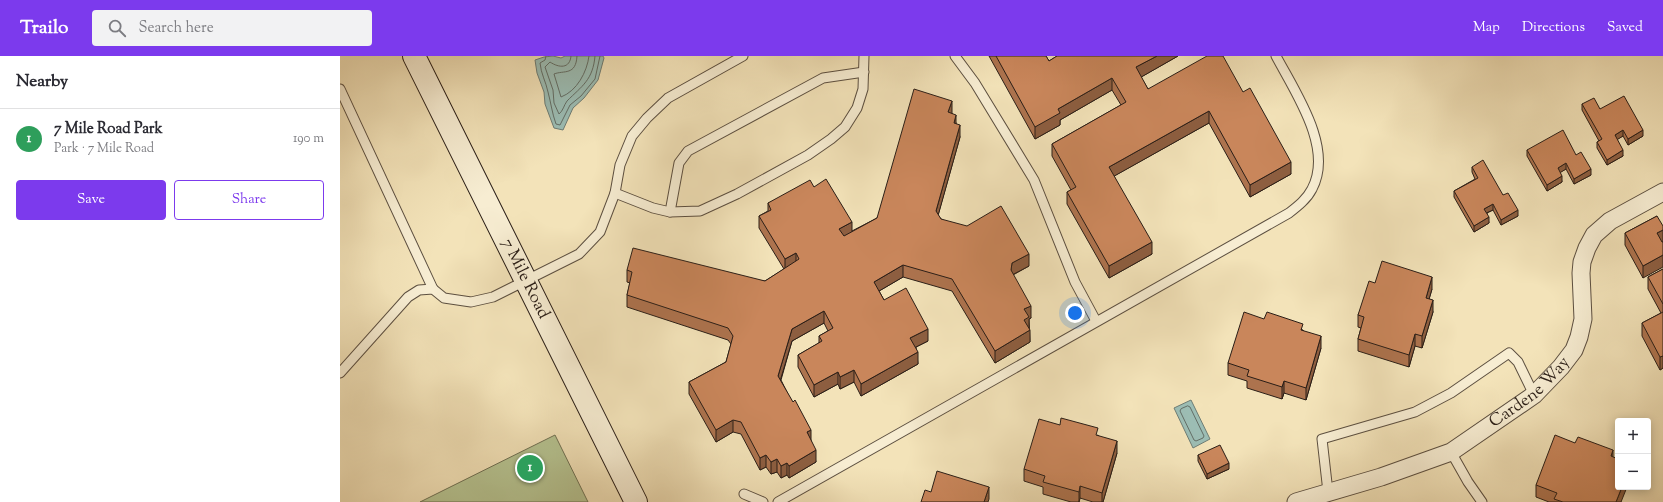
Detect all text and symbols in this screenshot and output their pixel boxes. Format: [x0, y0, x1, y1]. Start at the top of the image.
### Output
search box [92, 10, 372, 46]
text: Trailo [20, 15, 68, 42]
icon: search [106, 17, 128, 39]
text: Search here [138, 18, 214, 39]
text: Map [1473, 18, 1500, 38]
text: Directions [1522, 18, 1585, 38]
text: Saved [1607, 18, 1643, 38]
text: Nearby [16, 70, 68, 94]
text: 7 Mile Road Park [54, 119, 163, 140]
text: 1 [27, 130, 31, 148]
text: 190 m [293, 130, 324, 148]
text: Park · 7 Mile Road [54, 140, 154, 158]
button: Save [16, 180, 166, 220]
button: Share [174, 180, 324, 220]
street label: 7 Mile Road [495, 235, 555, 324]
your location [1065, 303, 1085, 323]
street label: Cardene Way [1485, 352, 1577, 434]
map controls [1615, 418, 1651, 490]
button: + [1615, 418, 1651, 454]
pin: 1 [517, 453, 543, 483]
button: − [1615, 454, 1651, 490]

